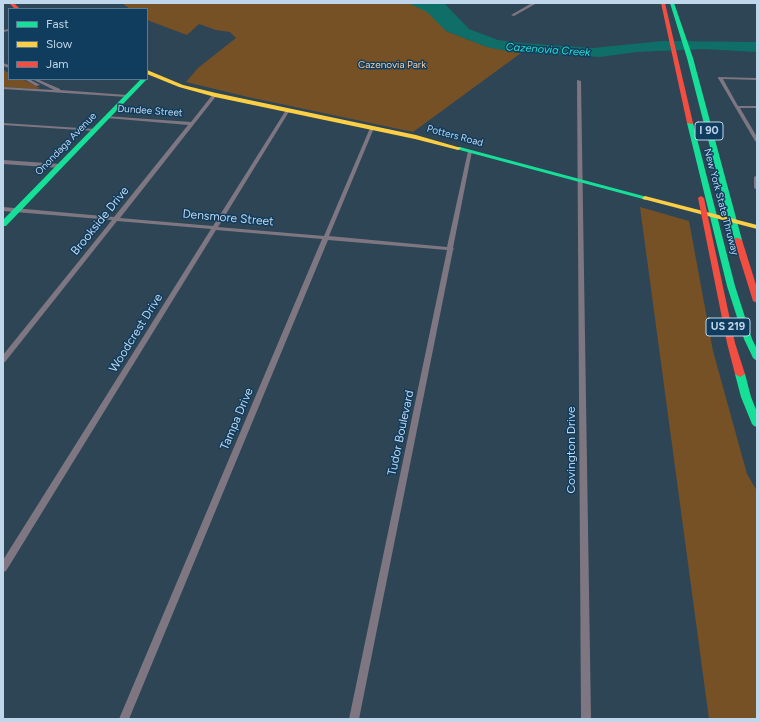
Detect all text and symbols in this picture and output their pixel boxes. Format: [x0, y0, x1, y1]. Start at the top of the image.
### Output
legend [8, 8, 148, 80]
text: Fast [46, 17, 69, 31]
text: Slow [46, 37, 72, 51]
water label: Cazenovia Creek [505, 40, 591, 60]
text: Jam [46, 57, 69, 71]
park label: Cazenovia Park [358, 59, 426, 71]
street label: Dundee Street [117, 103, 183, 119]
street label: Onondaga Avenue [33, 110, 99, 178]
road number: I 90 [695, 122, 723, 140]
street label: Potters Road [425, 123, 485, 149]
street label: New York State Thruway [701, 147, 741, 257]
street label: Brookside Drive [68, 184, 132, 258]
street label: Densmore Street [182, 207, 274, 229]
street label: Woodcrest Drive [106, 291, 166, 375]
road number: US 219 [706, 318, 750, 336]
street label: Tampa Drive [217, 386, 257, 452]
street label: Tudor Boulevard [385, 389, 417, 477]
street label: Covington Drive [564, 406, 578, 494]

